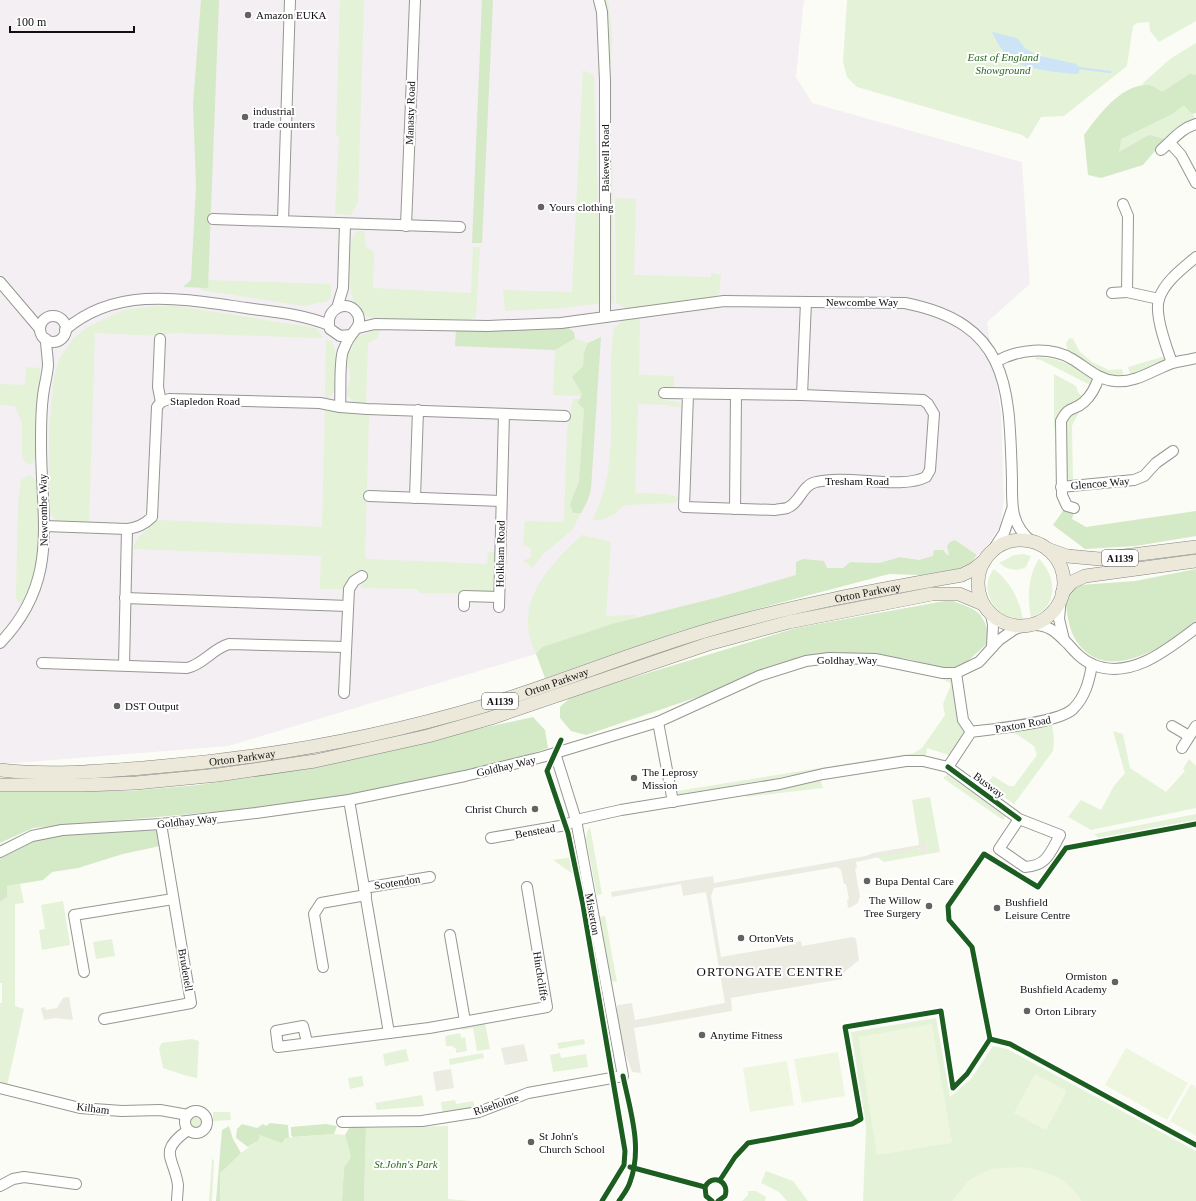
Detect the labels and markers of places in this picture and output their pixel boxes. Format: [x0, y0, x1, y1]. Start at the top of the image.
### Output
place label: Amazon EUKA [256, 9, 327, 21]
marker: Amazon EUKA [243, 10, 253, 20]
place label: industrial trade counters [253, 105, 315, 130]
marker: industrial trade counters [240, 112, 250, 122]
place label: Yours clothing [549, 201, 614, 213]
marker: Yours clothing [536, 202, 546, 212]
place label: DST Output [125, 700, 179, 712]
marker: DST Output [112, 701, 122, 711]
place label: The Leprosy Mission [642, 766, 698, 791]
marker: The Leprosy Mission [629, 773, 639, 783]
place label: Christ Church [465, 803, 527, 815]
marker: Christ Church [530, 804, 540, 814]
place label: Bupa Dental Care [875, 875, 954, 887]
marker: Bupa Dental Care [862, 876, 872, 886]
place label: The Willow Tree Surgery [864, 894, 921, 919]
place label: Bushfield Leisure Centre [1005, 896, 1070, 921]
marker: The Willow Tree Surgery [924, 901, 934, 911]
marker: Bushfield Leisure Centre [992, 903, 1002, 913]
place label: OrtonVets [749, 932, 794, 944]
marker: OrtonVets [736, 933, 746, 943]
place label: Ormiston Bushfield Academy [1020, 970, 1107, 995]
marker: Ormiston Bushfield Academy [1110, 977, 1120, 987]
place label: Orton Library [1035, 1005, 1097, 1017]
marker: Orton Library [1022, 1006, 1032, 1016]
place label: Anytime Fitness [710, 1029, 782, 1041]
marker: Anytime Fitness [697, 1030, 707, 1040]
place label: St John's Church School [539, 1130, 605, 1155]
marker: St John's Church School [526, 1137, 536, 1147]

